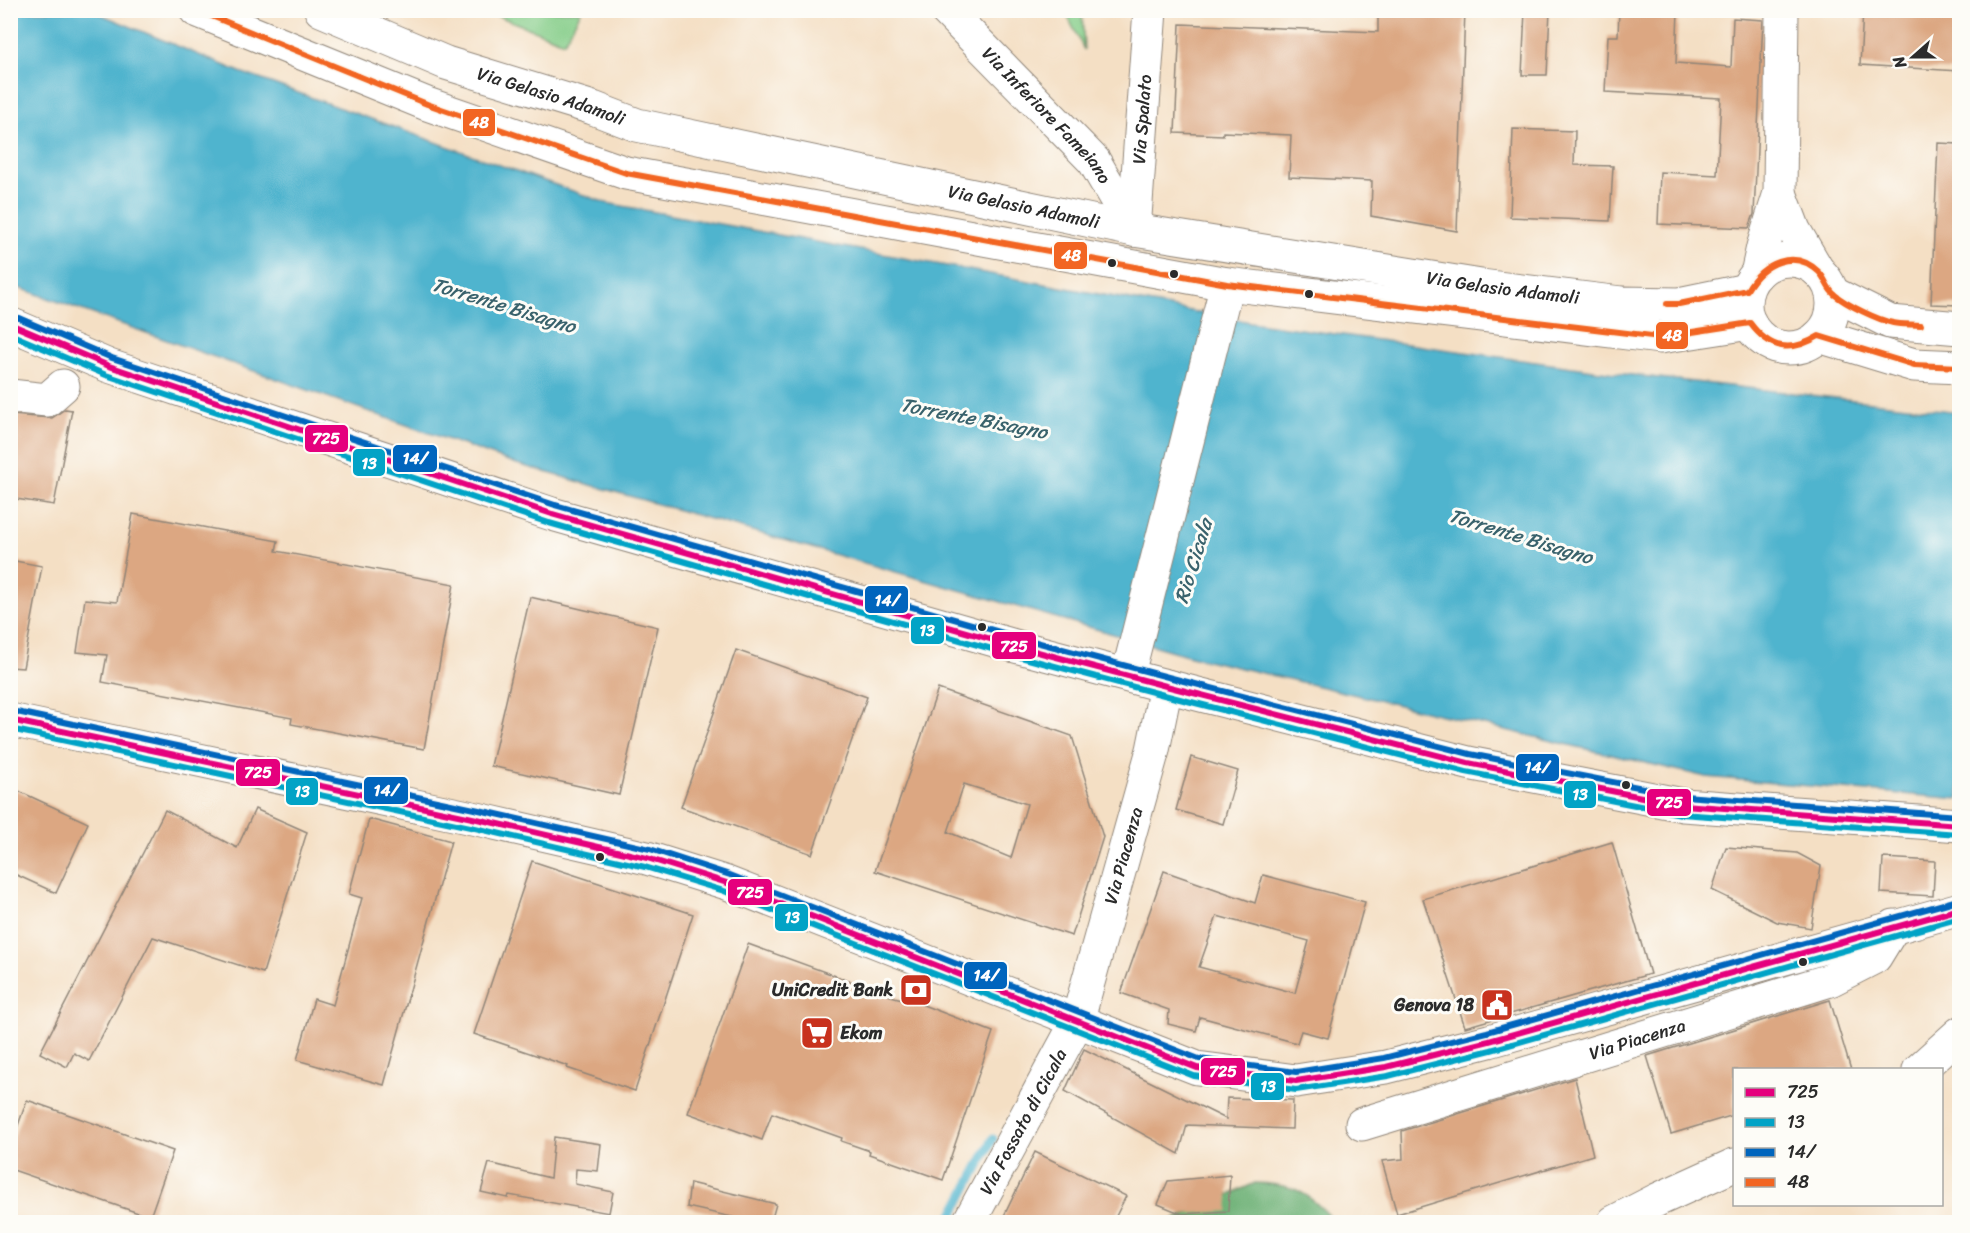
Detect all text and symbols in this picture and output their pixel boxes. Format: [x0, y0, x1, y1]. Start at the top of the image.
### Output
north arrow [1883, 27, 1943, 87]
street label: Via Inferiore Fameiano [974, 39, 1120, 190]
text: N [1884, 51, 1915, 74]
street label: Via Gelasio Adamoli [473, 57, 631, 135]
street label: Via Spalato [1123, 73, 1161, 165]
line badge: 48 [462, 108, 496, 137]
text: 48 [468, 108, 489, 137]
street label: Via Gelasio Adamoli [945, 175, 1103, 238]
line badge: 48 [1053, 241, 1088, 270]
text: 48 [1060, 241, 1081, 270]
unlabelled marker [1106, 257, 1118, 269]
street label: Via Gelasio Adamoli [1424, 261, 1582, 314]
water label: Torrente Bisagno [428, 267, 581, 344]
unlabelled marker [1168, 268, 1180, 280]
unlabelled marker [1303, 288, 1315, 300]
line badge: 48 [1655, 321, 1689, 350]
text: 48 [1661, 321, 1682, 350]
water label: Torrente Bisagno [898, 387, 1051, 450]
line badge: 725 [304, 424, 349, 453]
text: 725 [312, 424, 340, 453]
line badge: 14/ [392, 444, 438, 473]
text: 14/ [403, 444, 429, 473]
line badge: 13 [352, 448, 386, 477]
text: 13 [361, 449, 377, 478]
water label: Torrente Bisagno [1445, 498, 1598, 575]
water label: Rio Cicala [1164, 512, 1224, 608]
line badge: 14/ [864, 585, 909, 614]
text: 14/ [875, 586, 901, 615]
line badge: 13 [910, 616, 945, 645]
text: 13 [919, 616, 935, 645]
unlabelled marker [976, 621, 988, 633]
line badge: 725 [991, 631, 1037, 660]
text: 725 [1000, 632, 1028, 661]
line badge: 14/ [1515, 753, 1560, 782]
text: 14/ [1525, 753, 1551, 782]
line badge: 725 [235, 758, 281, 787]
text: 725 [244, 758, 272, 787]
line badge: 14/ [363, 776, 409, 805]
text: 14/ [374, 776, 400, 805]
line badge: 13 [285, 777, 319, 806]
text: 13 [294, 777, 310, 806]
unlabelled marker [1620, 779, 1632, 791]
line badge: 13 [1563, 780, 1597, 809]
text: 13 [1572, 780, 1588, 809]
line badge: 725 [1646, 788, 1692, 817]
text: 725 [1655, 788, 1683, 817]
street label: Via Piacenza [1095, 803, 1152, 908]
unlabelled marker [594, 851, 606, 863]
line badge: 725 [727, 878, 773, 906]
text: 725 [736, 878, 764, 907]
line badge: 13 [774, 903, 809, 932]
text: 13 [784, 903, 800, 932]
unlabelled marker [1797, 956, 1809, 968]
line badge: 14/ [963, 961, 1008, 990]
text: 14/ [974, 961, 1000, 990]
bank icon: UniCredit Bank [898, 972, 934, 1008]
place label: UniCredit Bank [772, 974, 893, 1006]
public building icon: Genova 18 [1479, 987, 1515, 1023]
place label: Genova 18 [1393, 989, 1474, 1021]
street label: Via Piacenza [1585, 1009, 1690, 1069]
supermarket icon: Ekom [799, 1015, 835, 1051]
place label: Ekom [840, 1017, 883, 1049]
street label: Via Fossato di Cicala [970, 1043, 1076, 1201]
line badge: 725 [1200, 1057, 1246, 1086]
text: 725 [1209, 1057, 1237, 1086]
legend [1733, 1068, 1943, 1206]
line badge: 13 [1250, 1072, 1285, 1101]
text: 13 [1260, 1072, 1276, 1101]
text: 725 [1787, 1076, 1819, 1108]
text: 13 [1787, 1106, 1805, 1138]
text: 14/ [1787, 1136, 1817, 1168]
text: 48 [1787, 1166, 1809, 1198]

